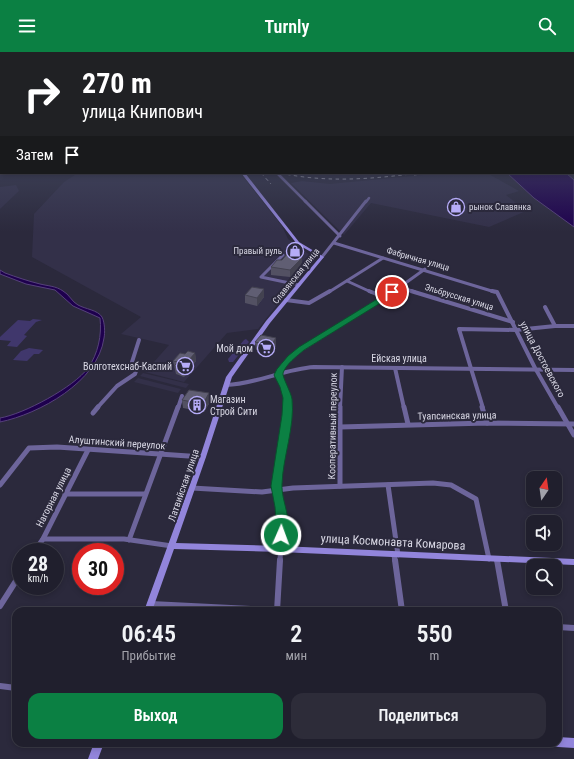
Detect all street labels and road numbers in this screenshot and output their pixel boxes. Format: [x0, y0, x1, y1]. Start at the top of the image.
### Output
street label: Фабричная улица [385, 245, 451, 273]
street label: Славянская улица [271, 246, 321, 306]
street label: Эльбрусская улица [423, 282, 495, 312]
street label: улица Достоевского [518, 319, 567, 399]
street label: Ейская улица [371, 353, 427, 364]
street label: Кооперативный переулок [326, 372, 339, 480]
street label: Туапсинская улица [417, 409, 497, 422]
street label: Алуштинский переулок [68, 434, 166, 451]
street label: Латвийская улица [166, 447, 201, 523]
street label: Нагорная улица [34, 465, 73, 529]
street label: улица Космонавта Комарова [320, 531, 466, 553]

